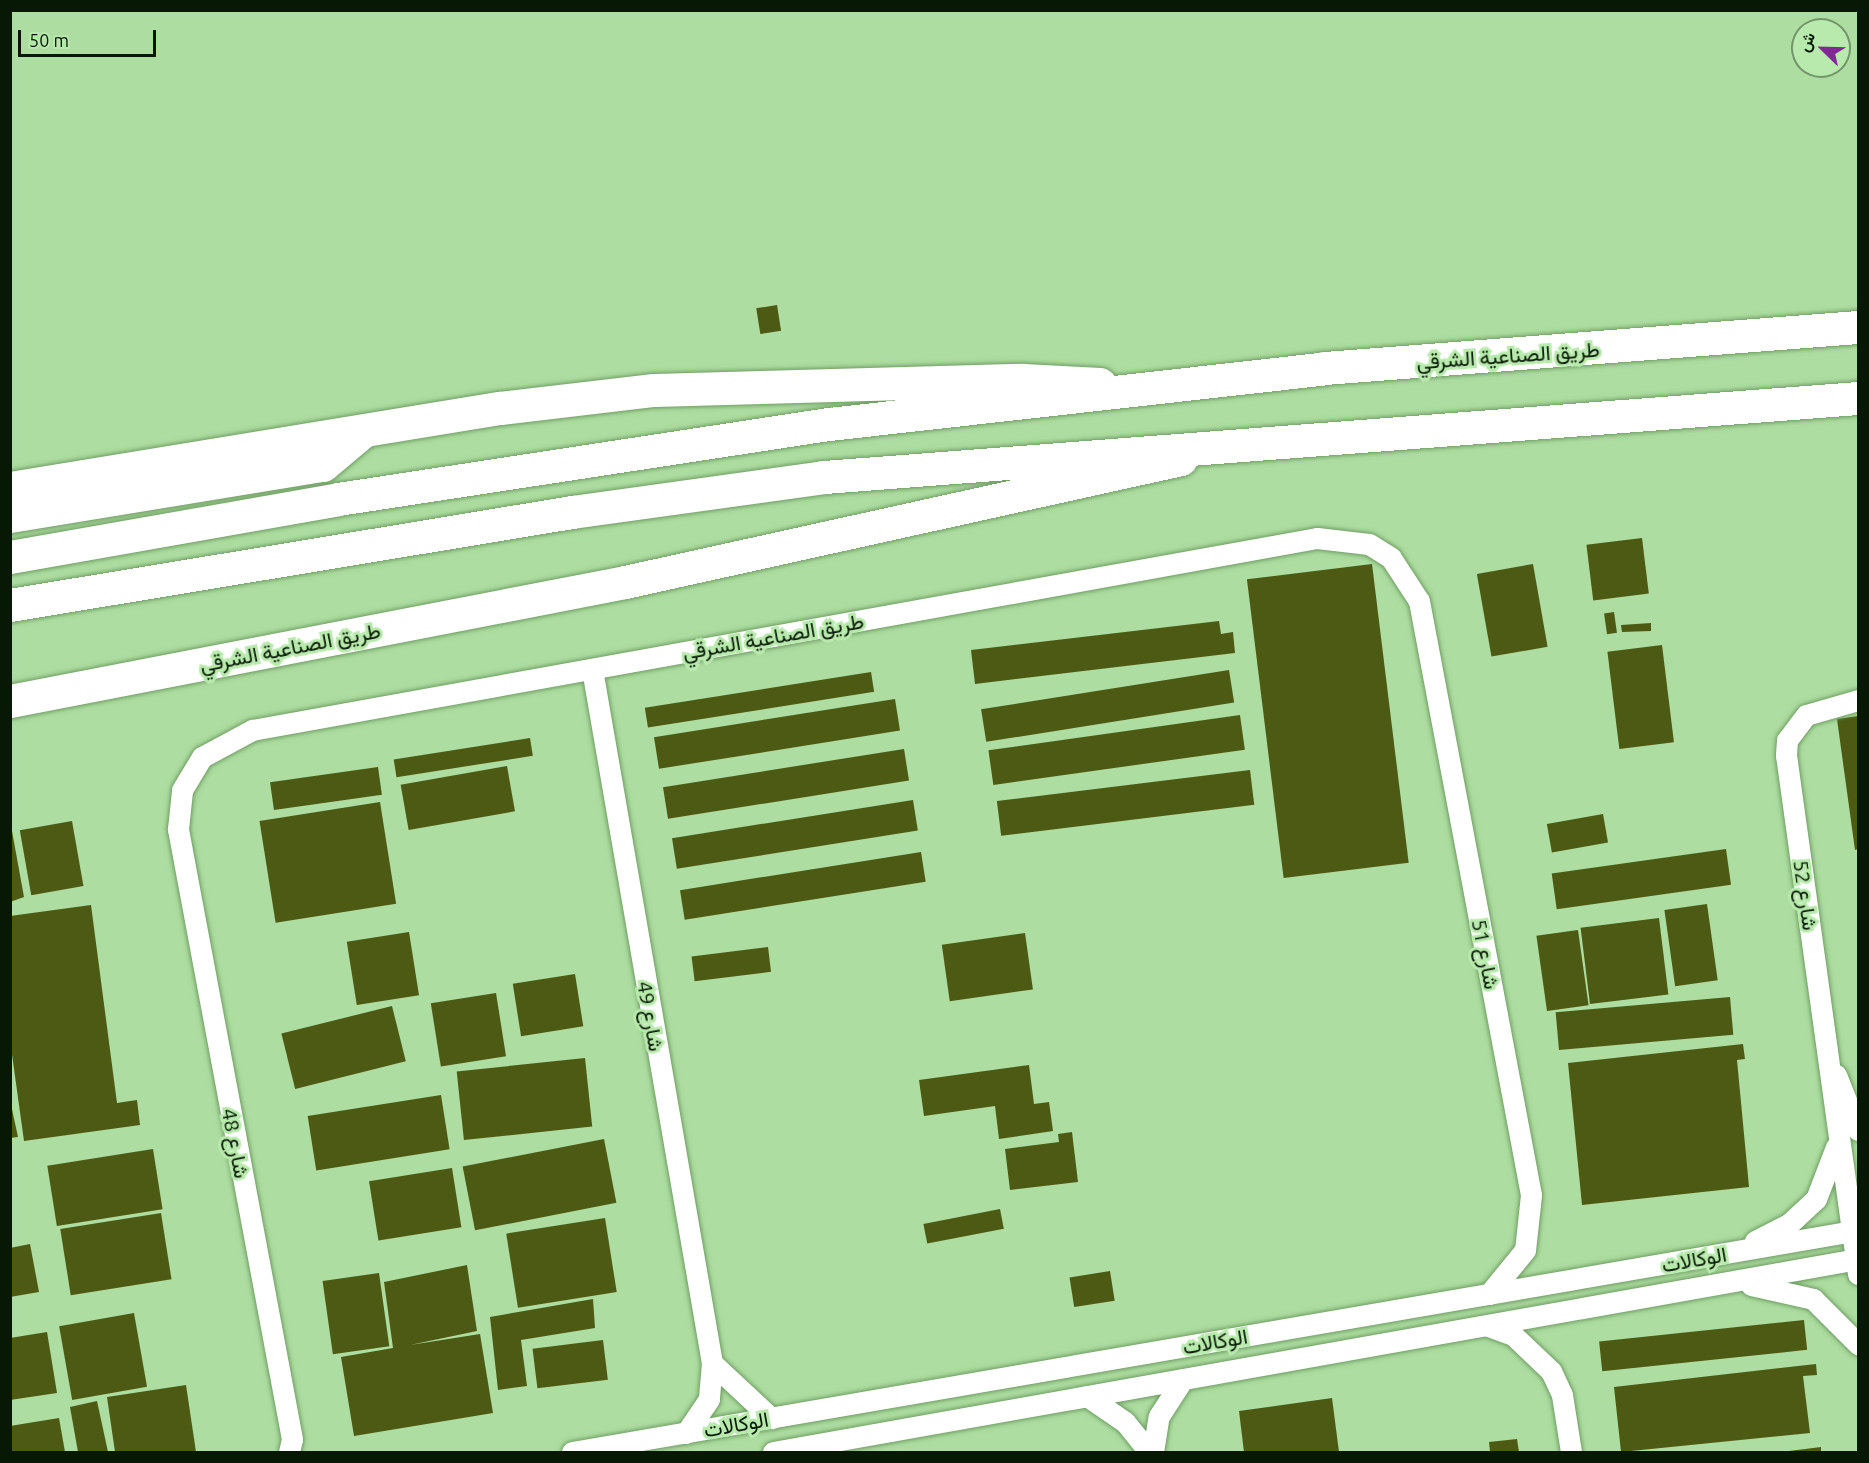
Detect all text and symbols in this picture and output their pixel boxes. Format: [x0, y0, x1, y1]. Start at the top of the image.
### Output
scale bar [21, 18, 159, 56]
north arrow [1791, 18, 1851, 78]
text: ش [1794, 29, 1818, 54]
text: 50 m [29, 30, 69, 50]
street label: طريق الصناعية الشرقي [1415, 336, 1601, 374]
street label: طريق الصناعية الشرقي [680, 608, 866, 664]
street label: طريق الصناعية الشرقي [197, 617, 383, 677]
street label: شارع 52 [1789, 858, 1823, 932]
street label: شارع 51 [1467, 917, 1505, 991]
street label: شارع 49 [632, 979, 670, 1053]
street label: شارع 48 [217, 1106, 255, 1180]
street label: الوكالات [1660, 1241, 1728, 1277]
street label: الوكالات [1181, 1323, 1249, 1359]
street label: الوكالات [702, 1406, 770, 1442]

